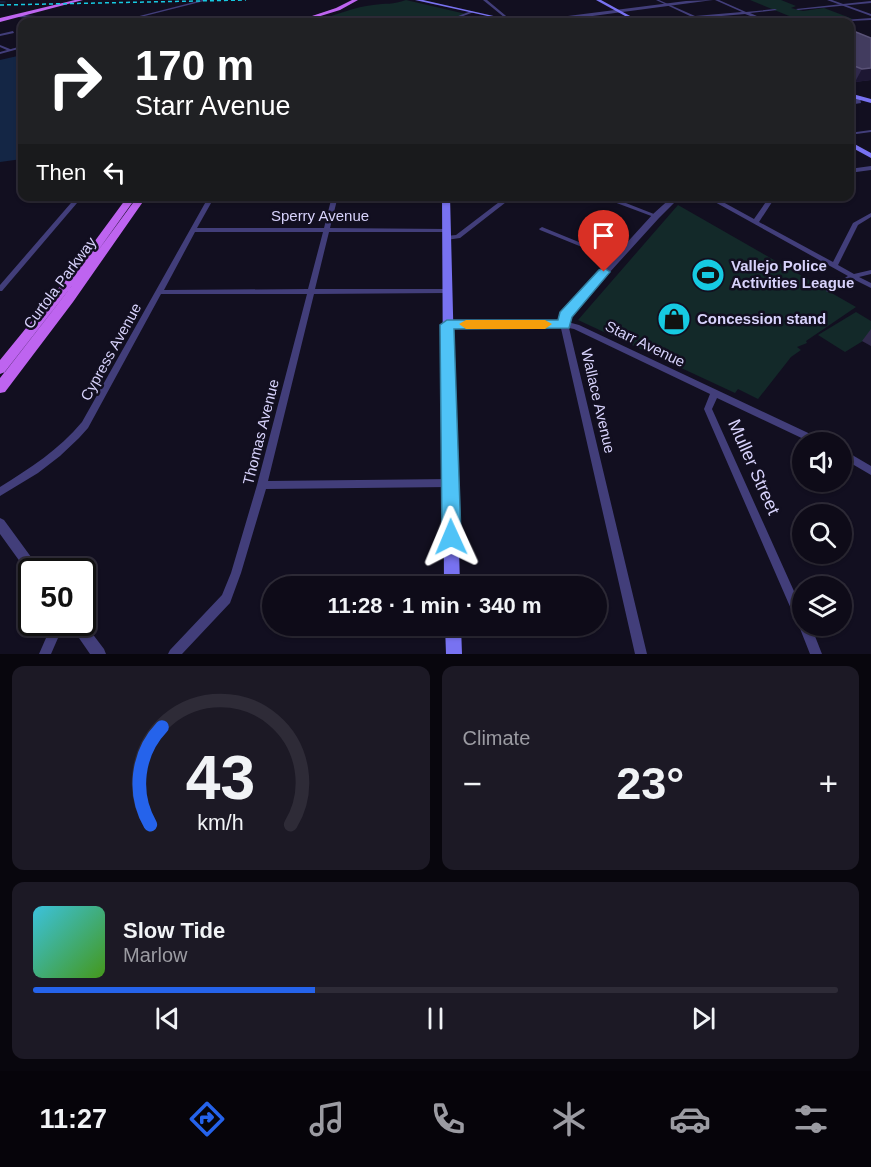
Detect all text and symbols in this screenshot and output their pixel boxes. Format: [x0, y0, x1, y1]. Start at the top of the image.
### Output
icon: right [36, 42, 114, 120]
text: 170 m [135, 42, 254, 89]
text: Starr Avenue [135, 91, 291, 121]
icon: left [98, 156, 131, 189]
text: Then [36, 160, 86, 185]
street label: Sperry Avenue [271, 207, 369, 224]
pin [578, 210, 629, 272]
icon: arrive [587, 219, 620, 252]
street label: Curtola Parkway [20, 233, 100, 332]
sports icon: Vallejo Police Activities League [690, 257, 726, 293]
place label: Vallejo Police Activities League [731, 257, 854, 291]
street label: Cypress Avenue [77, 300, 144, 404]
shop icon: Concession stand [656, 301, 692, 337]
place label: Concession stand [697, 310, 826, 327]
street label: Starr Avenue [603, 317, 688, 370]
street label: Wallace Avenue [578, 347, 619, 455]
street label: Thomas Avenue [239, 377, 282, 486]
street label: Muller Street [724, 416, 784, 518]
map controls [792, 432, 852, 636]
button: sound [792, 432, 852, 492]
button: search [792, 504, 852, 564]
position arrow [419, 505, 483, 569]
speed limit sign: 50 [18, 558, 96, 636]
button: layers [792, 576, 852, 636]
text: 11:28 · 1 min · 340 m [328, 593, 542, 618]
text: Climate [463, 727, 530, 749]
text: 43 [186, 743, 255, 812]
text: 23° [616, 758, 684, 809]
text: − [463, 765, 482, 802]
text: + [819, 765, 838, 802]
text: km/h [198, 811, 244, 835]
text: Slow Tide [123, 918, 225, 943]
text: Marlow [123, 944, 187, 966]
icon: previous [151, 1002, 184, 1035]
icon: pause [419, 1002, 452, 1035]
icon: next [687, 1002, 720, 1035]
icon: directions [186, 1098, 228, 1140]
icon: music [306, 1098, 348, 1140]
icon: phone [427, 1098, 469, 1140]
icon: climate [548, 1098, 590, 1140]
icon: car [669, 1098, 711, 1140]
icon: filters [790, 1098, 832, 1140]
text: 11:27 [39, 1104, 107, 1134]

